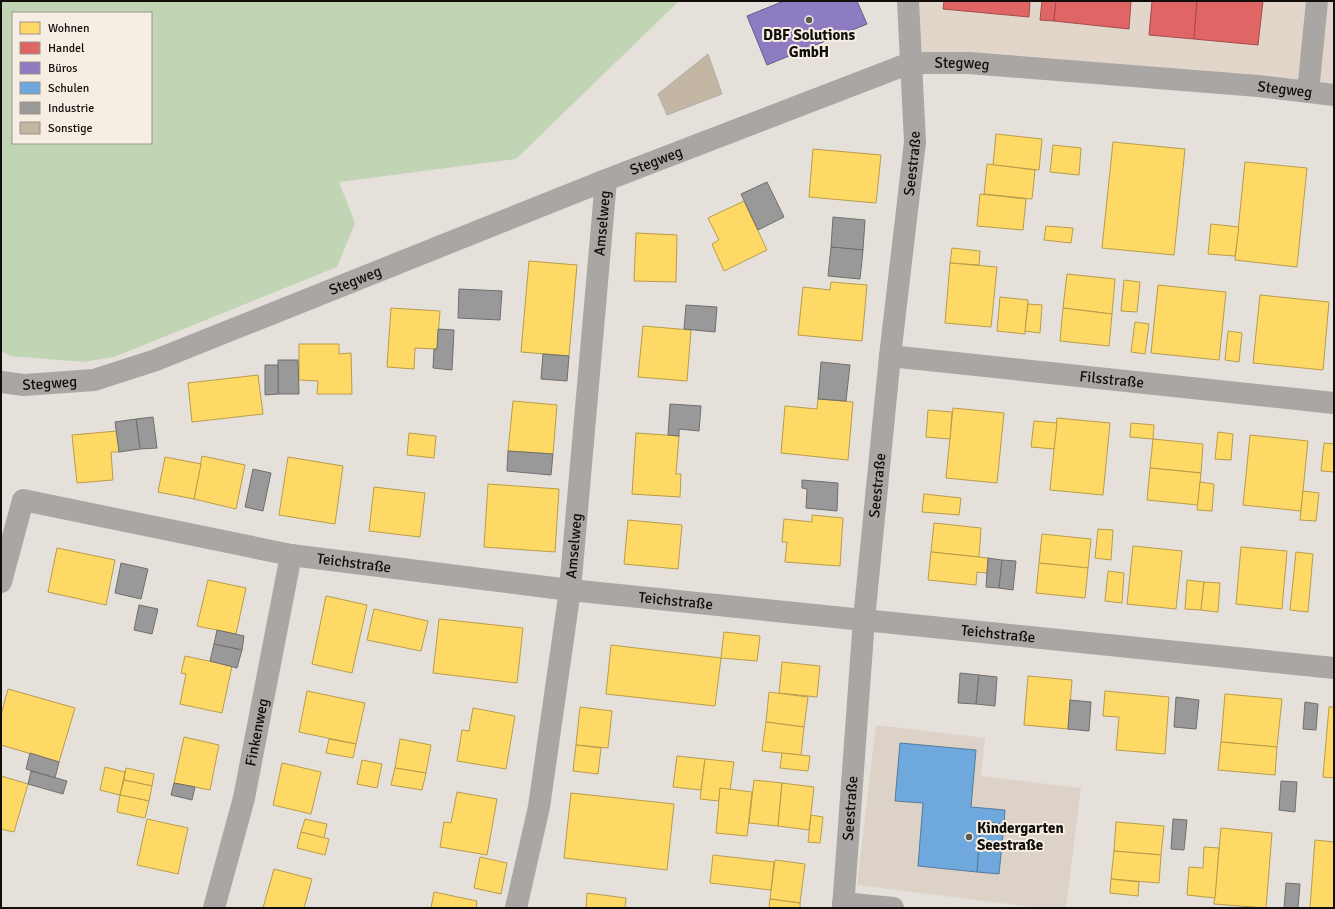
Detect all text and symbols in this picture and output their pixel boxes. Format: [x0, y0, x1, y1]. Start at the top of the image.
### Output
legend [12, 12, 152, 144]
marker: DBF Solutions GmbH [804, 15, 814, 25]
text: Wohnen [48, 21, 90, 36]
place label: DBF Solutions GmbH [763, 26, 855, 61]
text: Handel [48, 41, 85, 56]
street label: Stegweg [935, 54, 990, 74]
text: Büros [48, 61, 78, 76]
street label: Stegweg [1257, 77, 1313, 101]
text: Schulen [48, 81, 89, 96]
text: Industrie [48, 101, 94, 116]
text: Sonstige [48, 121, 93, 136]
street label: Seestraße [900, 130, 924, 197]
street label: Stegweg [627, 142, 685, 179]
street label: Amselweg [590, 190, 614, 257]
street label: Stegweg [326, 262, 384, 299]
street label: Filsstraße [1079, 367, 1145, 392]
street label: Stegweg [22, 372, 78, 394]
street label: Seestraße [865, 452, 889, 519]
street label: Amselweg [562, 512, 586, 579]
street label: Teichstraße [316, 549, 392, 576]
street label: Teichstraße [638, 588, 714, 614]
street label: Teichstraße [960, 621, 1036, 646]
street label: Finkenweg [241, 697, 272, 768]
street label: Seestraße [839, 775, 862, 841]
place label: Kindergarten Seestraße [977, 819, 1064, 854]
marker: Kindergarten Seestraße [964, 832, 974, 842]

